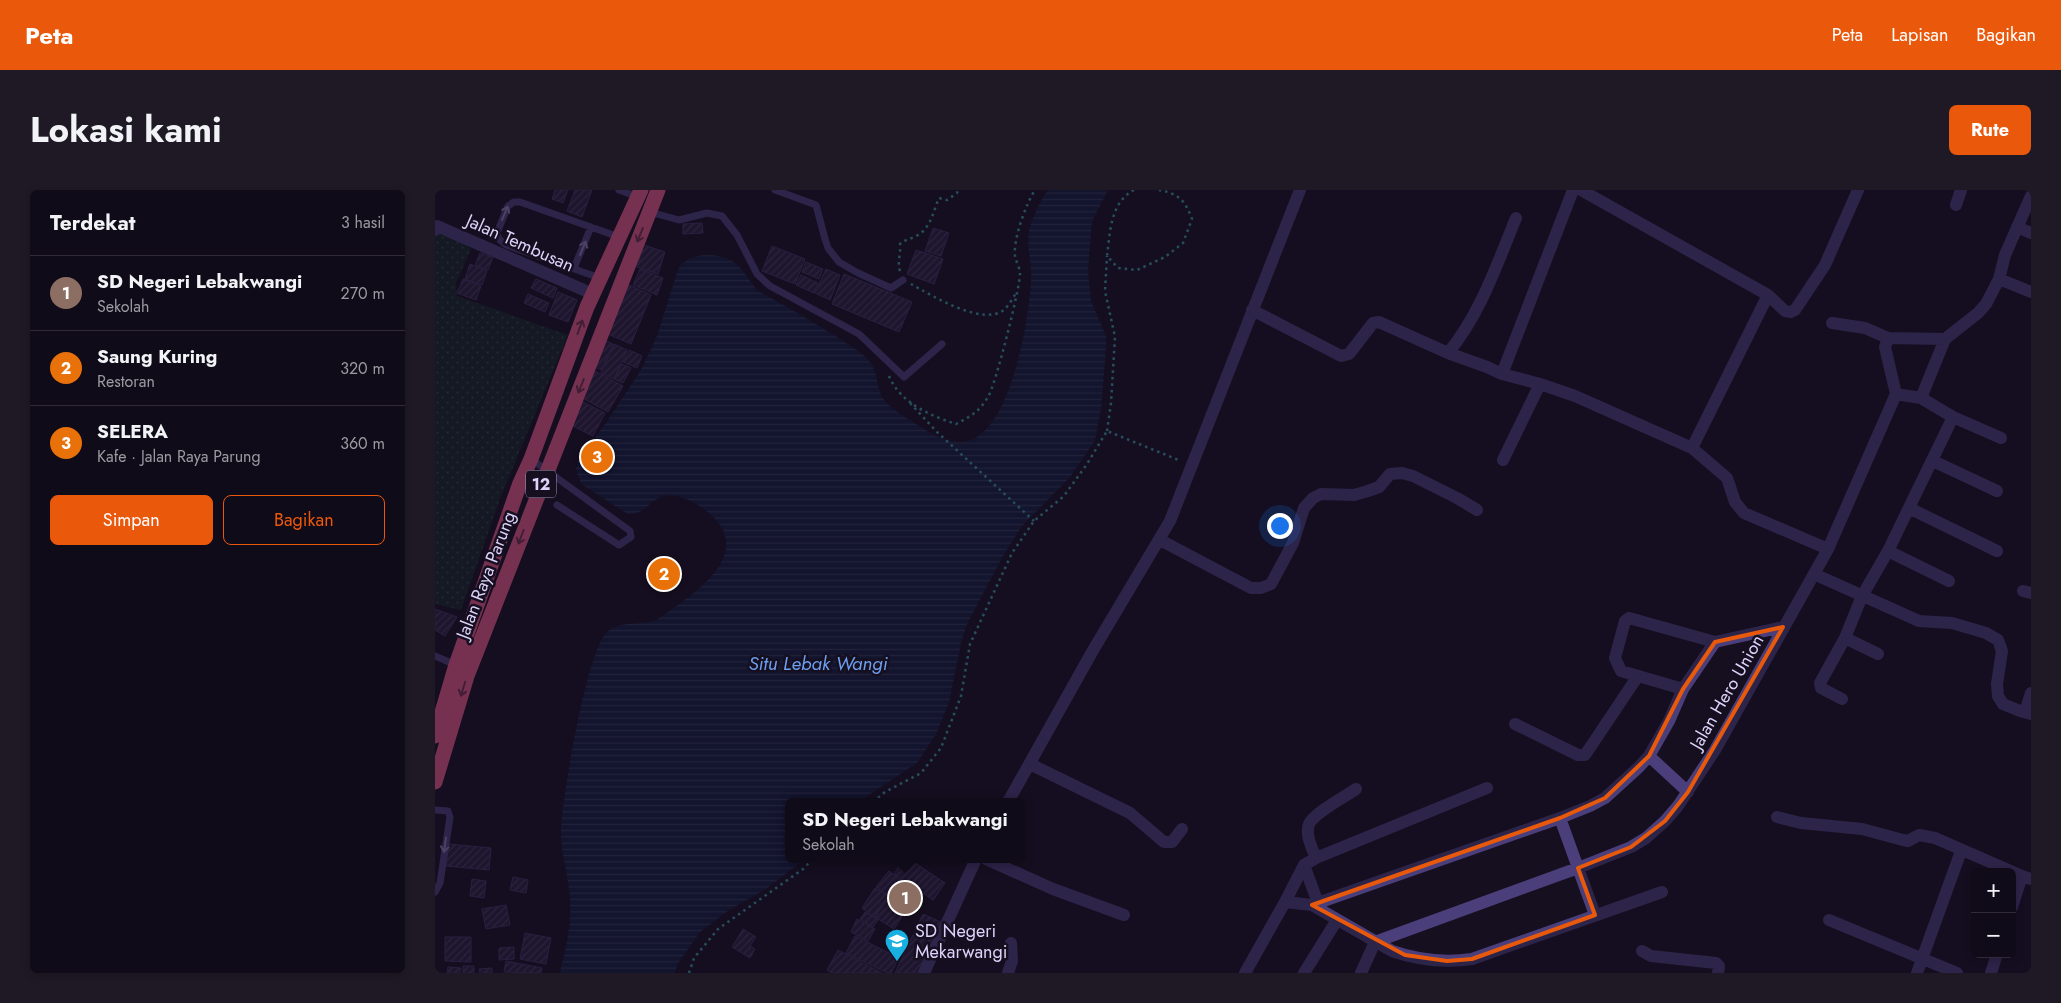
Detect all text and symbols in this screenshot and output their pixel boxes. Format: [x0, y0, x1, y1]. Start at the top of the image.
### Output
text: Peta [25, 18, 74, 53]
text: Peta [1832, 22, 1863, 48]
text: Lapisan [1891, 22, 1948, 48]
text: Bagikan [1976, 22, 2036, 48]
text: Lokasi kami [30, 105, 222, 155]
button: Rute [1949, 105, 2031, 155]
one-way arrow [502, 206, 511, 221]
street label: Jalan Tembusan [460, 207, 578, 278]
text: Terdekat [50, 208, 135, 238]
text: 3 hasil [341, 211, 385, 234]
one-way arrow [635, 227, 645, 242]
one-way arrow [578, 241, 588, 256]
text: SD Negeri Lebakwangi [97, 268, 302, 295]
text: 1 [62, 282, 70, 305]
text: 270 m [341, 282, 385, 305]
text: Sekolah [97, 295, 149, 318]
one-way arrow [576, 320, 585, 336]
text: Saung Kuring [97, 343, 217, 370]
text: 2 [61, 357, 71, 380]
text: 320 m [340, 357, 385, 380]
text: Restoran [97, 370, 155, 393]
one-way arrow [575, 379, 584, 394]
text: SELERA [97, 418, 168, 445]
text: 3 [61, 432, 71, 455]
text: 360 m [340, 432, 385, 455]
pin: 3 [581, 438, 613, 476]
text: Kafe · Jalan Raya Parung [97, 445, 261, 468]
road number: 12 [526, 470, 556, 498]
button: Simpan [50, 495, 213, 545]
button: Bagikan [223, 495, 385, 545]
street label: Jalan Raya Parung [449, 508, 522, 644]
your location [1267, 513, 1293, 539]
one-way arrow [515, 530, 524, 545]
pin: 2 [648, 555, 680, 593]
street label: Jalan Hero Union [1683, 630, 1770, 756]
water label: Situ Lebak Wangi [748, 650, 889, 677]
one-way arrow [458, 681, 468, 697]
popup [785, 798, 1025, 863]
text: SD Negeri Lebakwangi [802, 806, 1008, 833]
text: Sekolah [802, 833, 855, 856]
one-way arrow [440, 837, 450, 853]
map controls [1971, 868, 2016, 958]
button: + [1971, 868, 2016, 913]
pin: 1 [889, 879, 921, 917]
button: − [1971, 913, 2016, 958]
place label: SD Negeri Mekarwangi [915, 918, 1007, 965]
school or university icon: SD Negeri Mekarwangi [884, 928, 910, 962]

